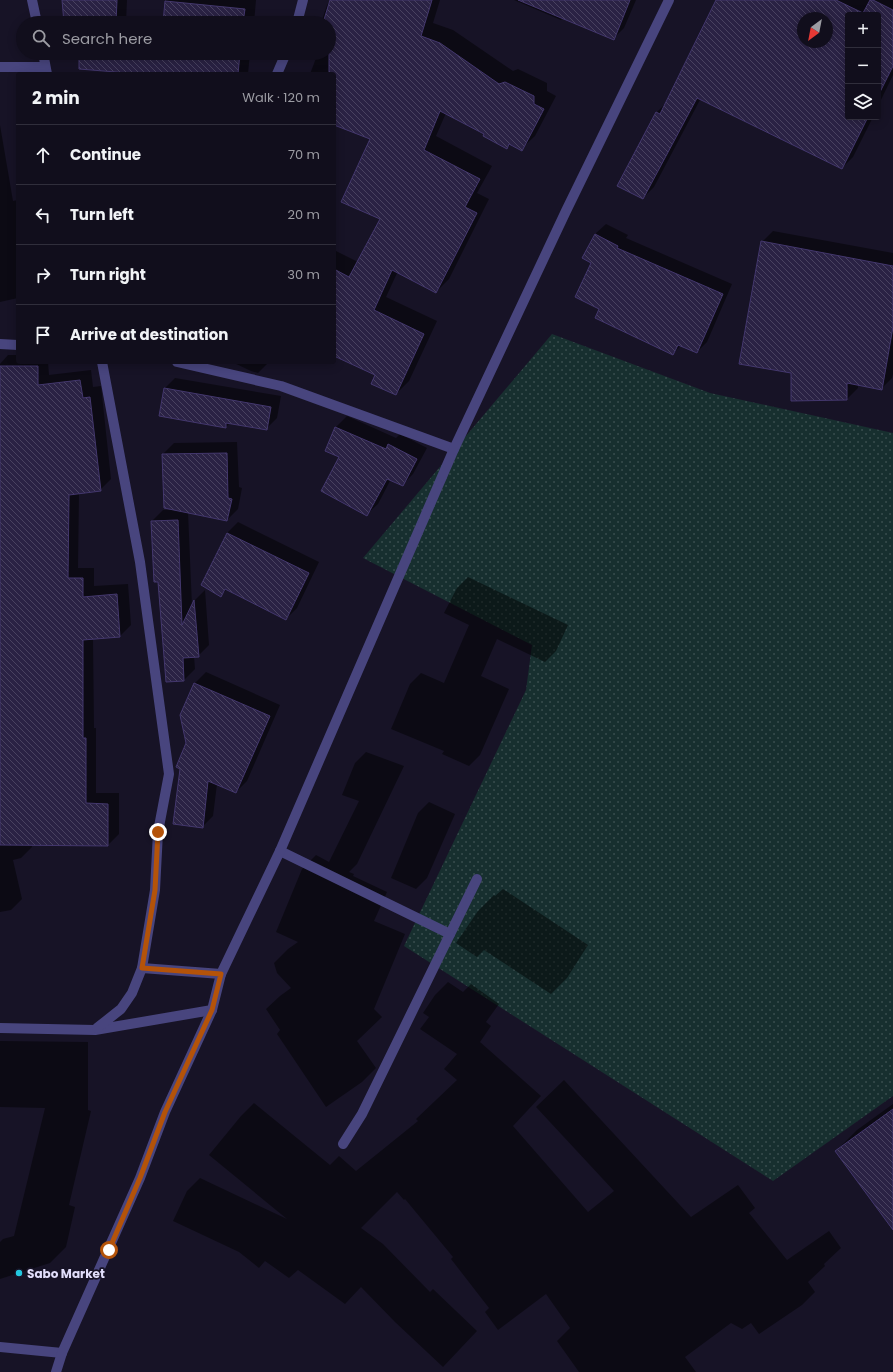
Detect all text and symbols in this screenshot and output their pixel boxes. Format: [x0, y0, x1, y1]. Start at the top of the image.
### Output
north arrow [797, 12, 833, 48]
map controls [845, 12, 881, 120]
button: + [845, 12, 881, 48]
search box [16, 16, 336, 60]
icon: search [30, 27, 52, 49]
text: Search here [62, 28, 152, 49]
button: − [845, 48, 881, 84]
button: layers [845, 84, 881, 120]
text: 2 min [32, 86, 80, 110]
text: Walk · 120 m [242, 88, 320, 107]
icon: ahead [32, 144, 54, 166]
text: Continue [70, 144, 141, 165]
text: 70 m [288, 145, 320, 164]
icon: left [32, 204, 54, 226]
text: Turn left [70, 204, 134, 225]
text: 20 m [287, 205, 320, 224]
icon: right [32, 264, 54, 286]
text: Turn right [70, 264, 146, 285]
text: 30 m [287, 265, 320, 284]
icon: arrive [32, 324, 54, 346]
text: Arrive at destination [70, 324, 228, 345]
route end [149, 823, 167, 841]
route start [100, 1241, 118, 1259]
place label: Sabo Market [27, 1265, 105, 1282]
marker: Sabo Market [14, 1268, 24, 1278]

